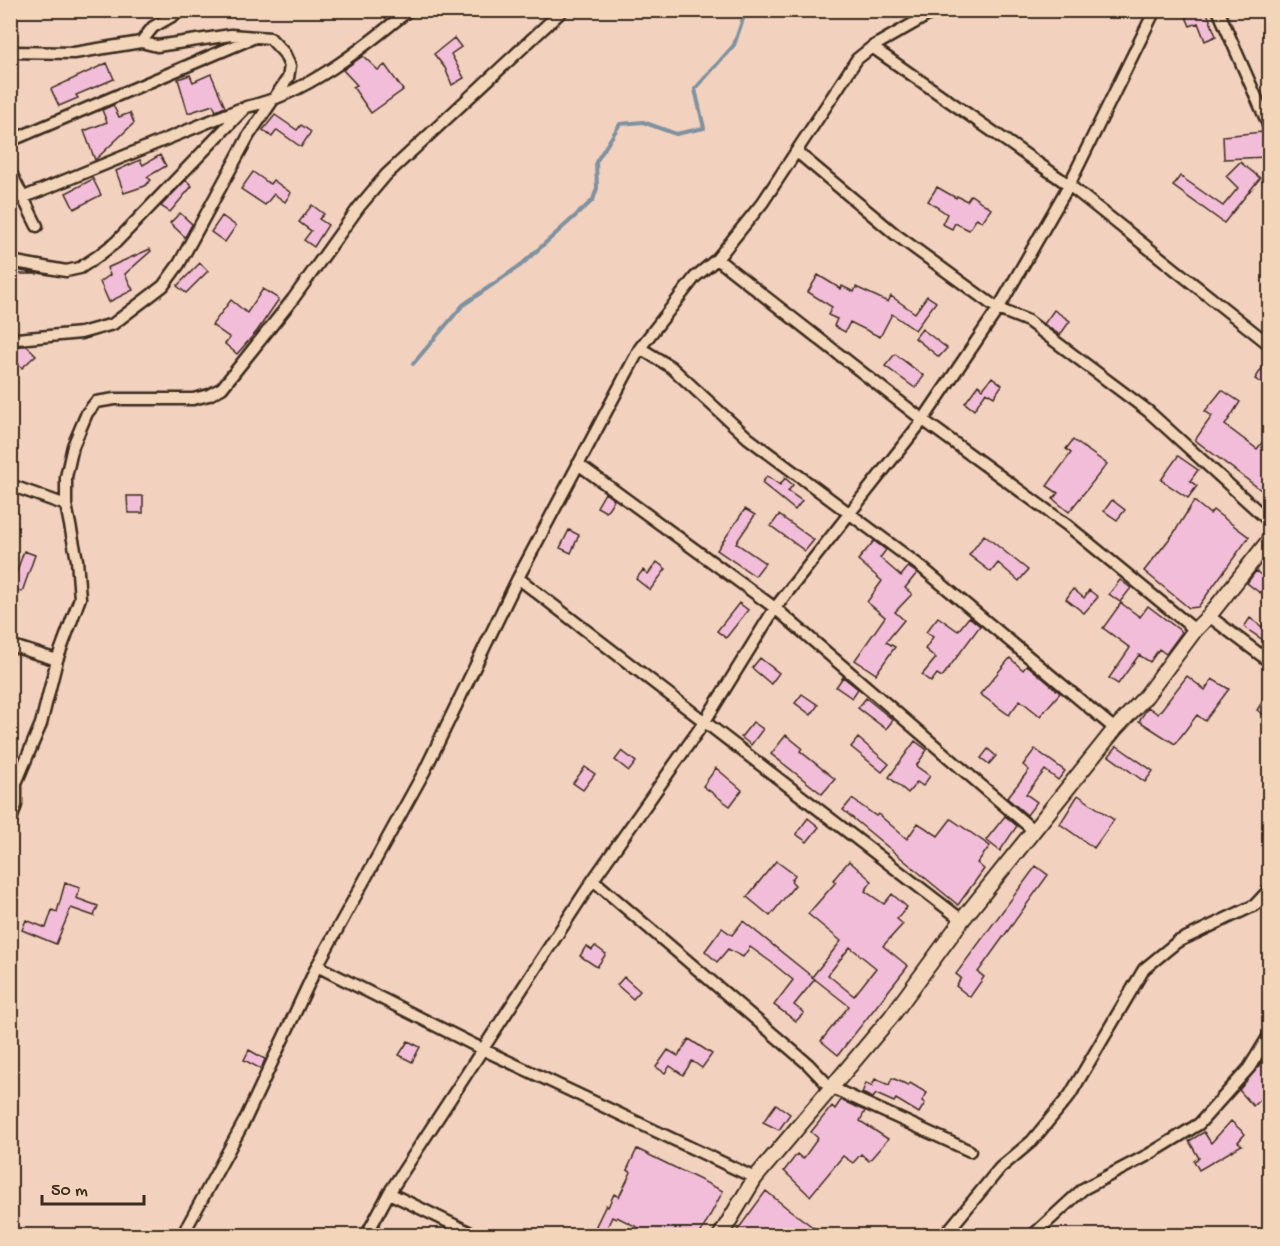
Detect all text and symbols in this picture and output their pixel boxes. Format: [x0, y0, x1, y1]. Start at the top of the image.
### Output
scale bar [42, 1168, 144, 1206]
text: 50 m [51, 1181, 88, 1202]

